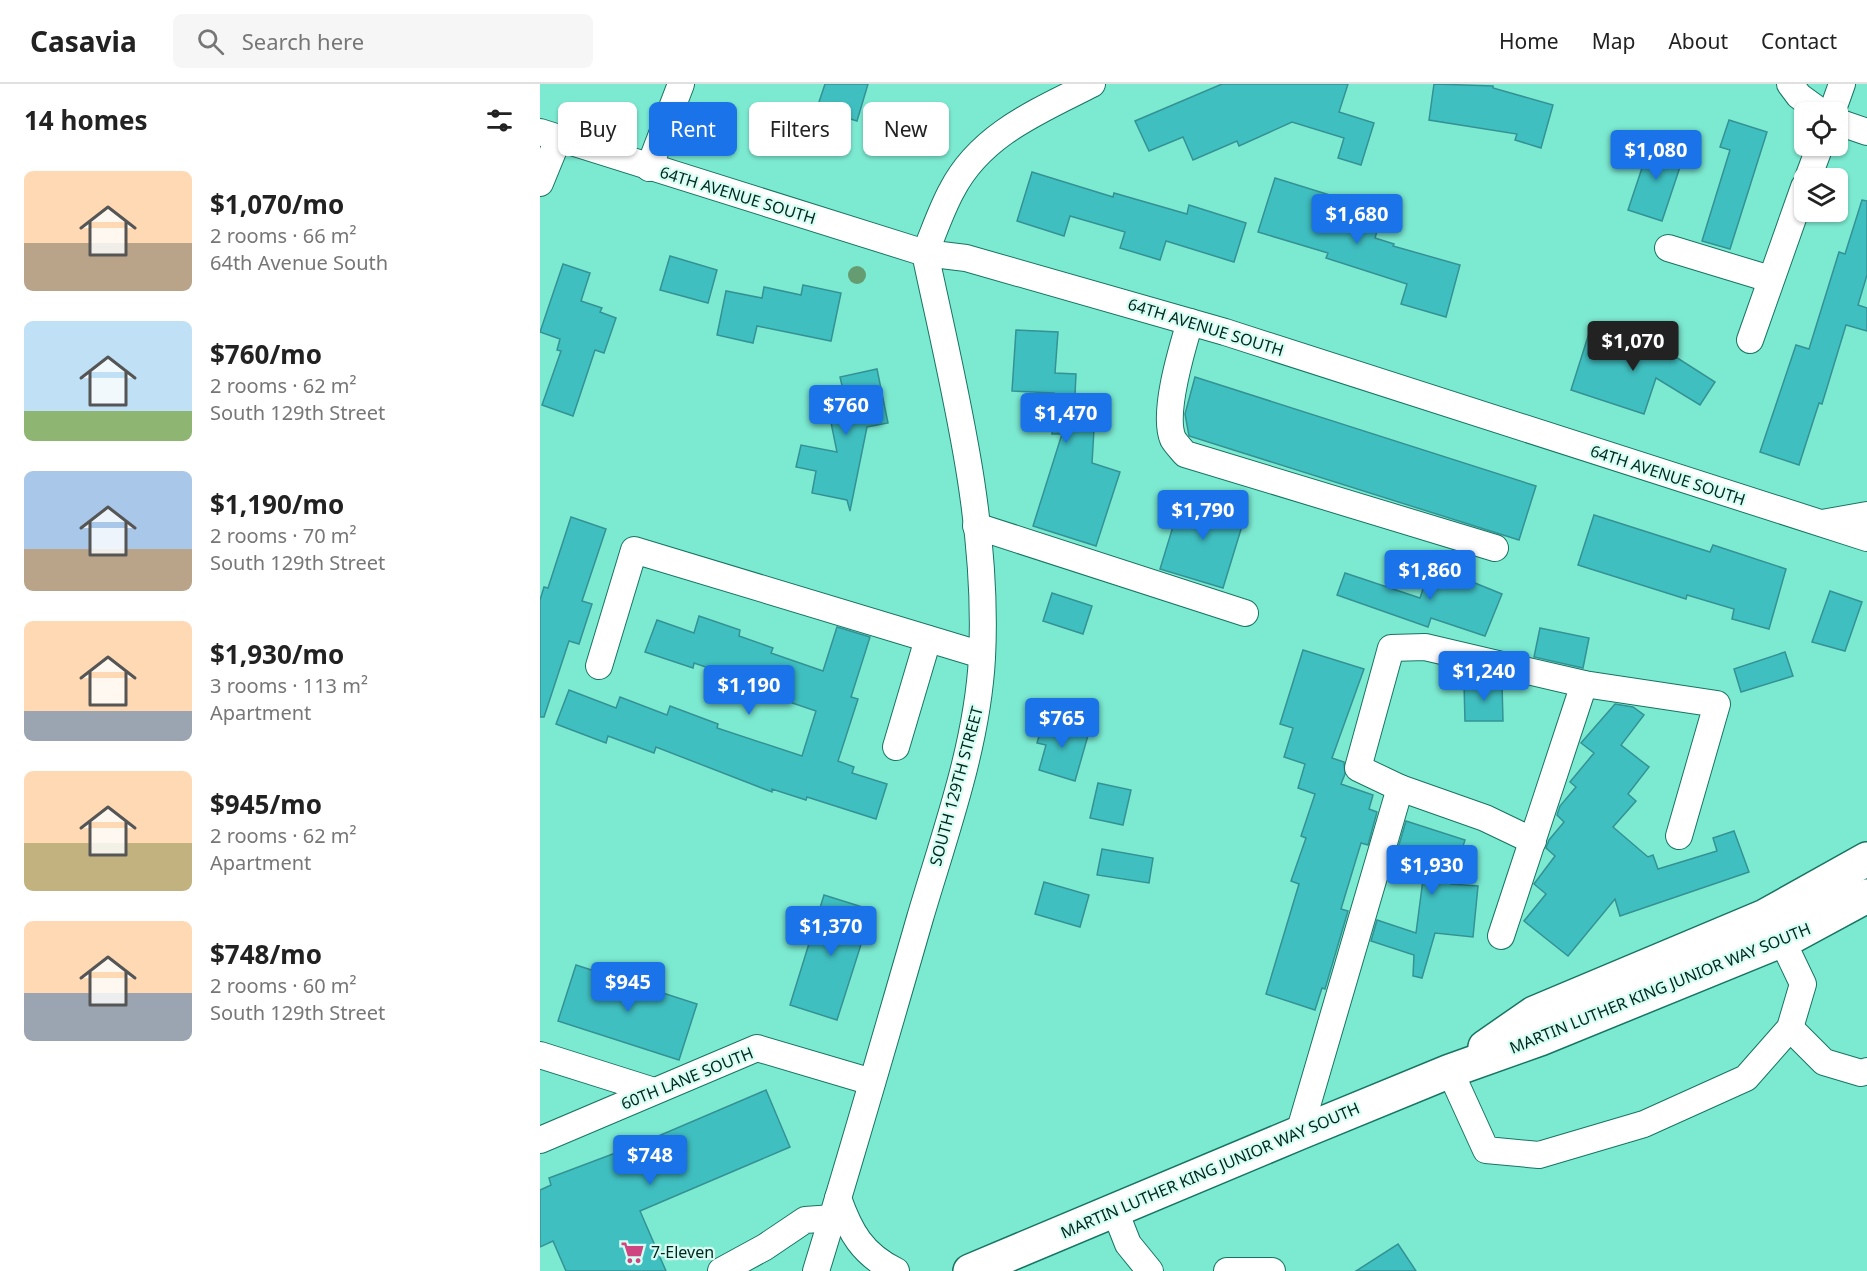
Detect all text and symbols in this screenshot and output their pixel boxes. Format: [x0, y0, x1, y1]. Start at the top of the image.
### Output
search box [173, 14, 593, 68]
text: Casavia [30, 22, 137, 60]
icon: search [194, 25, 227, 58]
text: Search here [242, 26, 364, 56]
text: Home [1499, 27, 1559, 55]
text: Map [1592, 27, 1635, 55]
text: About [1668, 27, 1728, 55]
text: Contact [1761, 27, 1837, 55]
text: 14 homes [24, 102, 148, 138]
chip: Buy [558, 102, 637, 156]
chip: Rent [649, 102, 737, 156]
chip: Filters [749, 102, 851, 156]
chip: New [863, 102, 949, 156]
map controls [1794, 102, 1848, 222]
button: locate [1794, 102, 1848, 156]
icon: filters [483, 104, 516, 137]
pin: $1,080 [1607, 130, 1705, 181]
text: $1,080 [1625, 136, 1687, 163]
street label: 64TH AVENUE SOUTH [657, 161, 819, 229]
button: layers [1794, 168, 1848, 222]
text: $1,070/mo [210, 186, 344, 222]
pin: $1,680 [1308, 194, 1406, 245]
icon: home [72, 195, 144, 267]
text: $1,680 [1326, 200, 1388, 227]
text: 2 rooms · 66 m² [210, 222, 357, 249]
text: 64th Avenue South [210, 249, 388, 276]
street label: 64TH AVENUE SOUTH [1125, 293, 1287, 361]
pin: $1,070 [1584, 321, 1682, 372]
text: $1,070 [1602, 327, 1664, 354]
text: $760/mo [210, 336, 322, 372]
icon: home [72, 345, 144, 417]
text: 2 rooms · 62 m² [210, 372, 357, 399]
pin: $760 [810, 385, 882, 436]
text: $760 [823, 391, 869, 418]
pin: $1,470 [1017, 393, 1115, 444]
text: South 129th Street [210, 399, 385, 426]
text: $1,470 [1035, 399, 1097, 426]
street label: 64TH AVENUE SOUTH [1588, 440, 1748, 510]
text: $1,190/mo [210, 486, 344, 522]
pin: $1,790 [1154, 490, 1252, 541]
icon: home [72, 495, 144, 567]
text: $1,790 [1172, 496, 1234, 523]
text: 2 rooms · 70 m² [210, 522, 357, 549]
text: South 129th Street [210, 549, 385, 576]
pin: $1,860 [1381, 550, 1479, 601]
text: $1,860 [1399, 556, 1461, 583]
text: $1,930/mo [210, 636, 344, 672]
icon: home [72, 645, 144, 717]
pin: $1,240 [1435, 651, 1533, 702]
text: $1,240 [1453, 657, 1515, 684]
pin: $1,190 [700, 665, 798, 716]
text: $1,190 [718, 671, 780, 698]
text: 3 rooms · 113 m² [210, 672, 368, 699]
pin: $765 [1026, 698, 1098, 749]
text: Apartment [210, 699, 311, 726]
street label: SOUTH 129TH STREET [924, 704, 988, 868]
text: $765 [1039, 704, 1085, 731]
text: $945/mo [210, 786, 322, 822]
icon: home [72, 795, 144, 867]
text: 2 rooms · 62 m² [210, 822, 357, 849]
pin: $1,930 [1383, 845, 1481, 896]
text: Apartment [210, 849, 311, 876]
text: $1,930 [1401, 851, 1463, 878]
pin: $1,370 [782, 906, 880, 957]
text: $1,370 [800, 912, 862, 939]
street label: MARTIN LUTHER KING JUNIOR WAY SOUTH [1506, 917, 1814, 1059]
text: $748/mo [210, 936, 322, 972]
icon: home [72, 945, 144, 1017]
pin: $945 [592, 962, 664, 1013]
text: $945 [605, 968, 651, 995]
text: 2 rooms · 60 m² [210, 972, 357, 999]
text: South 129th Street [210, 999, 385, 1026]
street label: 60TH LANE SOUTH [618, 1041, 756, 1115]
street label: MARTIN LUTHER KING JUNIOR WAY SOUTH [1057, 1097, 1363, 1243]
pin: $748 [614, 1135, 686, 1186]
text: $748 [627, 1141, 673, 1168]
supermarket icon: 7-Eleven [620, 1239, 646, 1265]
place label: 7-Eleven [651, 1241, 714, 1263]

